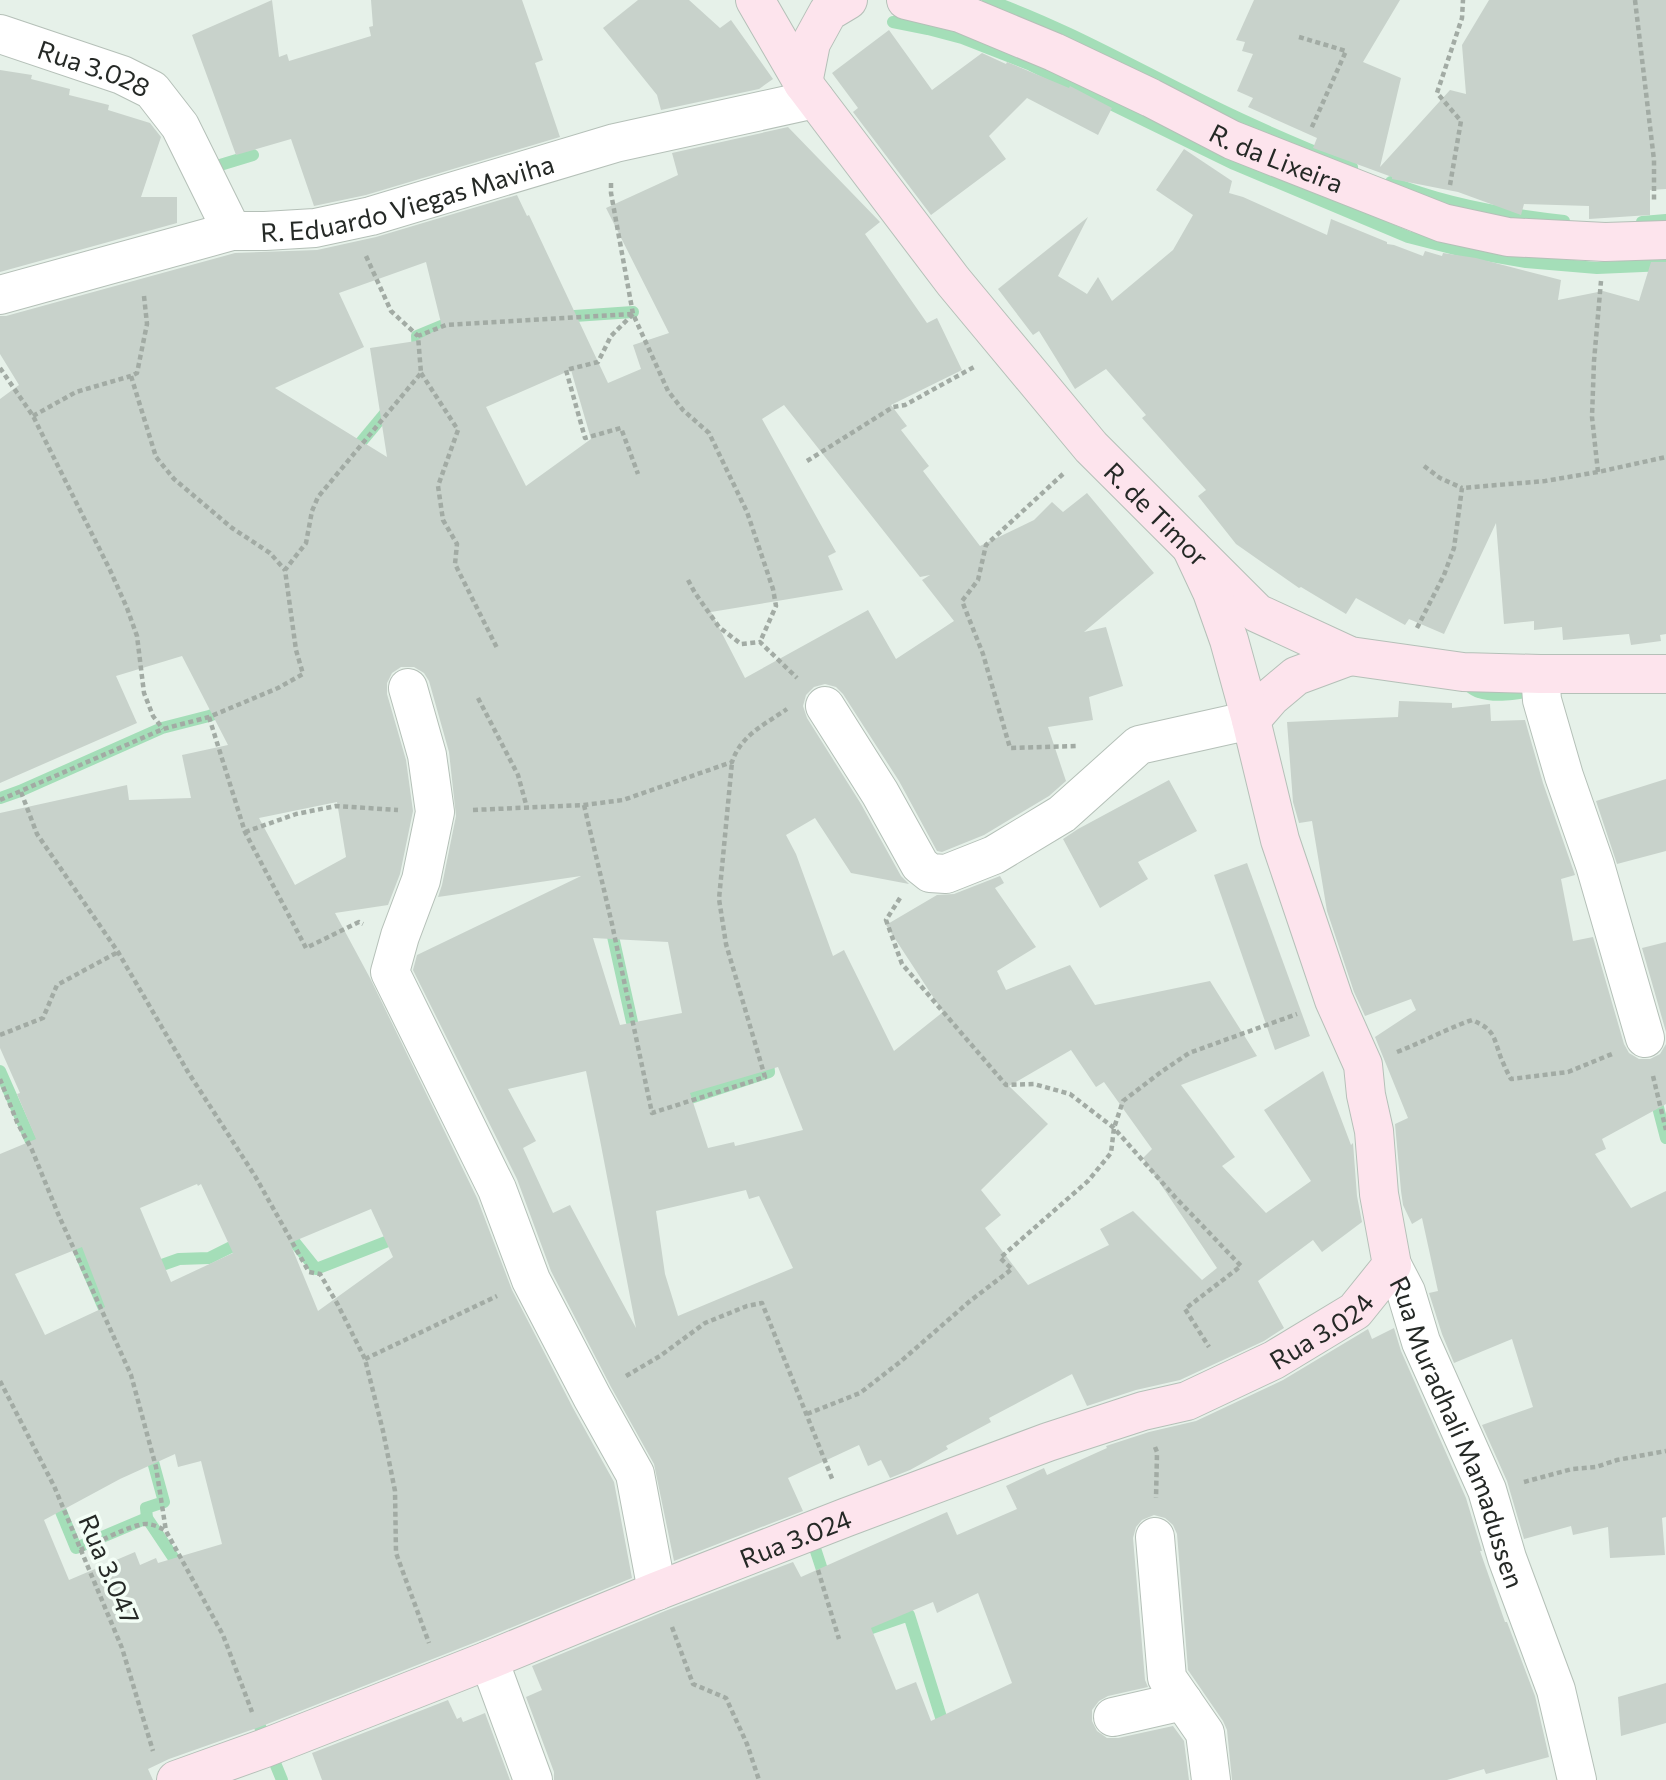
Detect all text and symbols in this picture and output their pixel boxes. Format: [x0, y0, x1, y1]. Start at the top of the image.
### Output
street label: Rua 3.028 [34, 32, 156, 102]
street label: R. da Lixeira [1205, 116, 1348, 198]
street label: R. Eduardo Viegas Maviha [260, 147, 557, 247]
street label: R. de Timor [1099, 455, 1216, 572]
street label: Rua Muradhali Mamadussen [1385, 1270, 1532, 1592]
street label: Rua 3.024 [1263, 1286, 1379, 1375]
street label: Rua 3.024 [735, 1502, 855, 1573]
street label: Rua 3.047 [73, 1509, 147, 1629]

